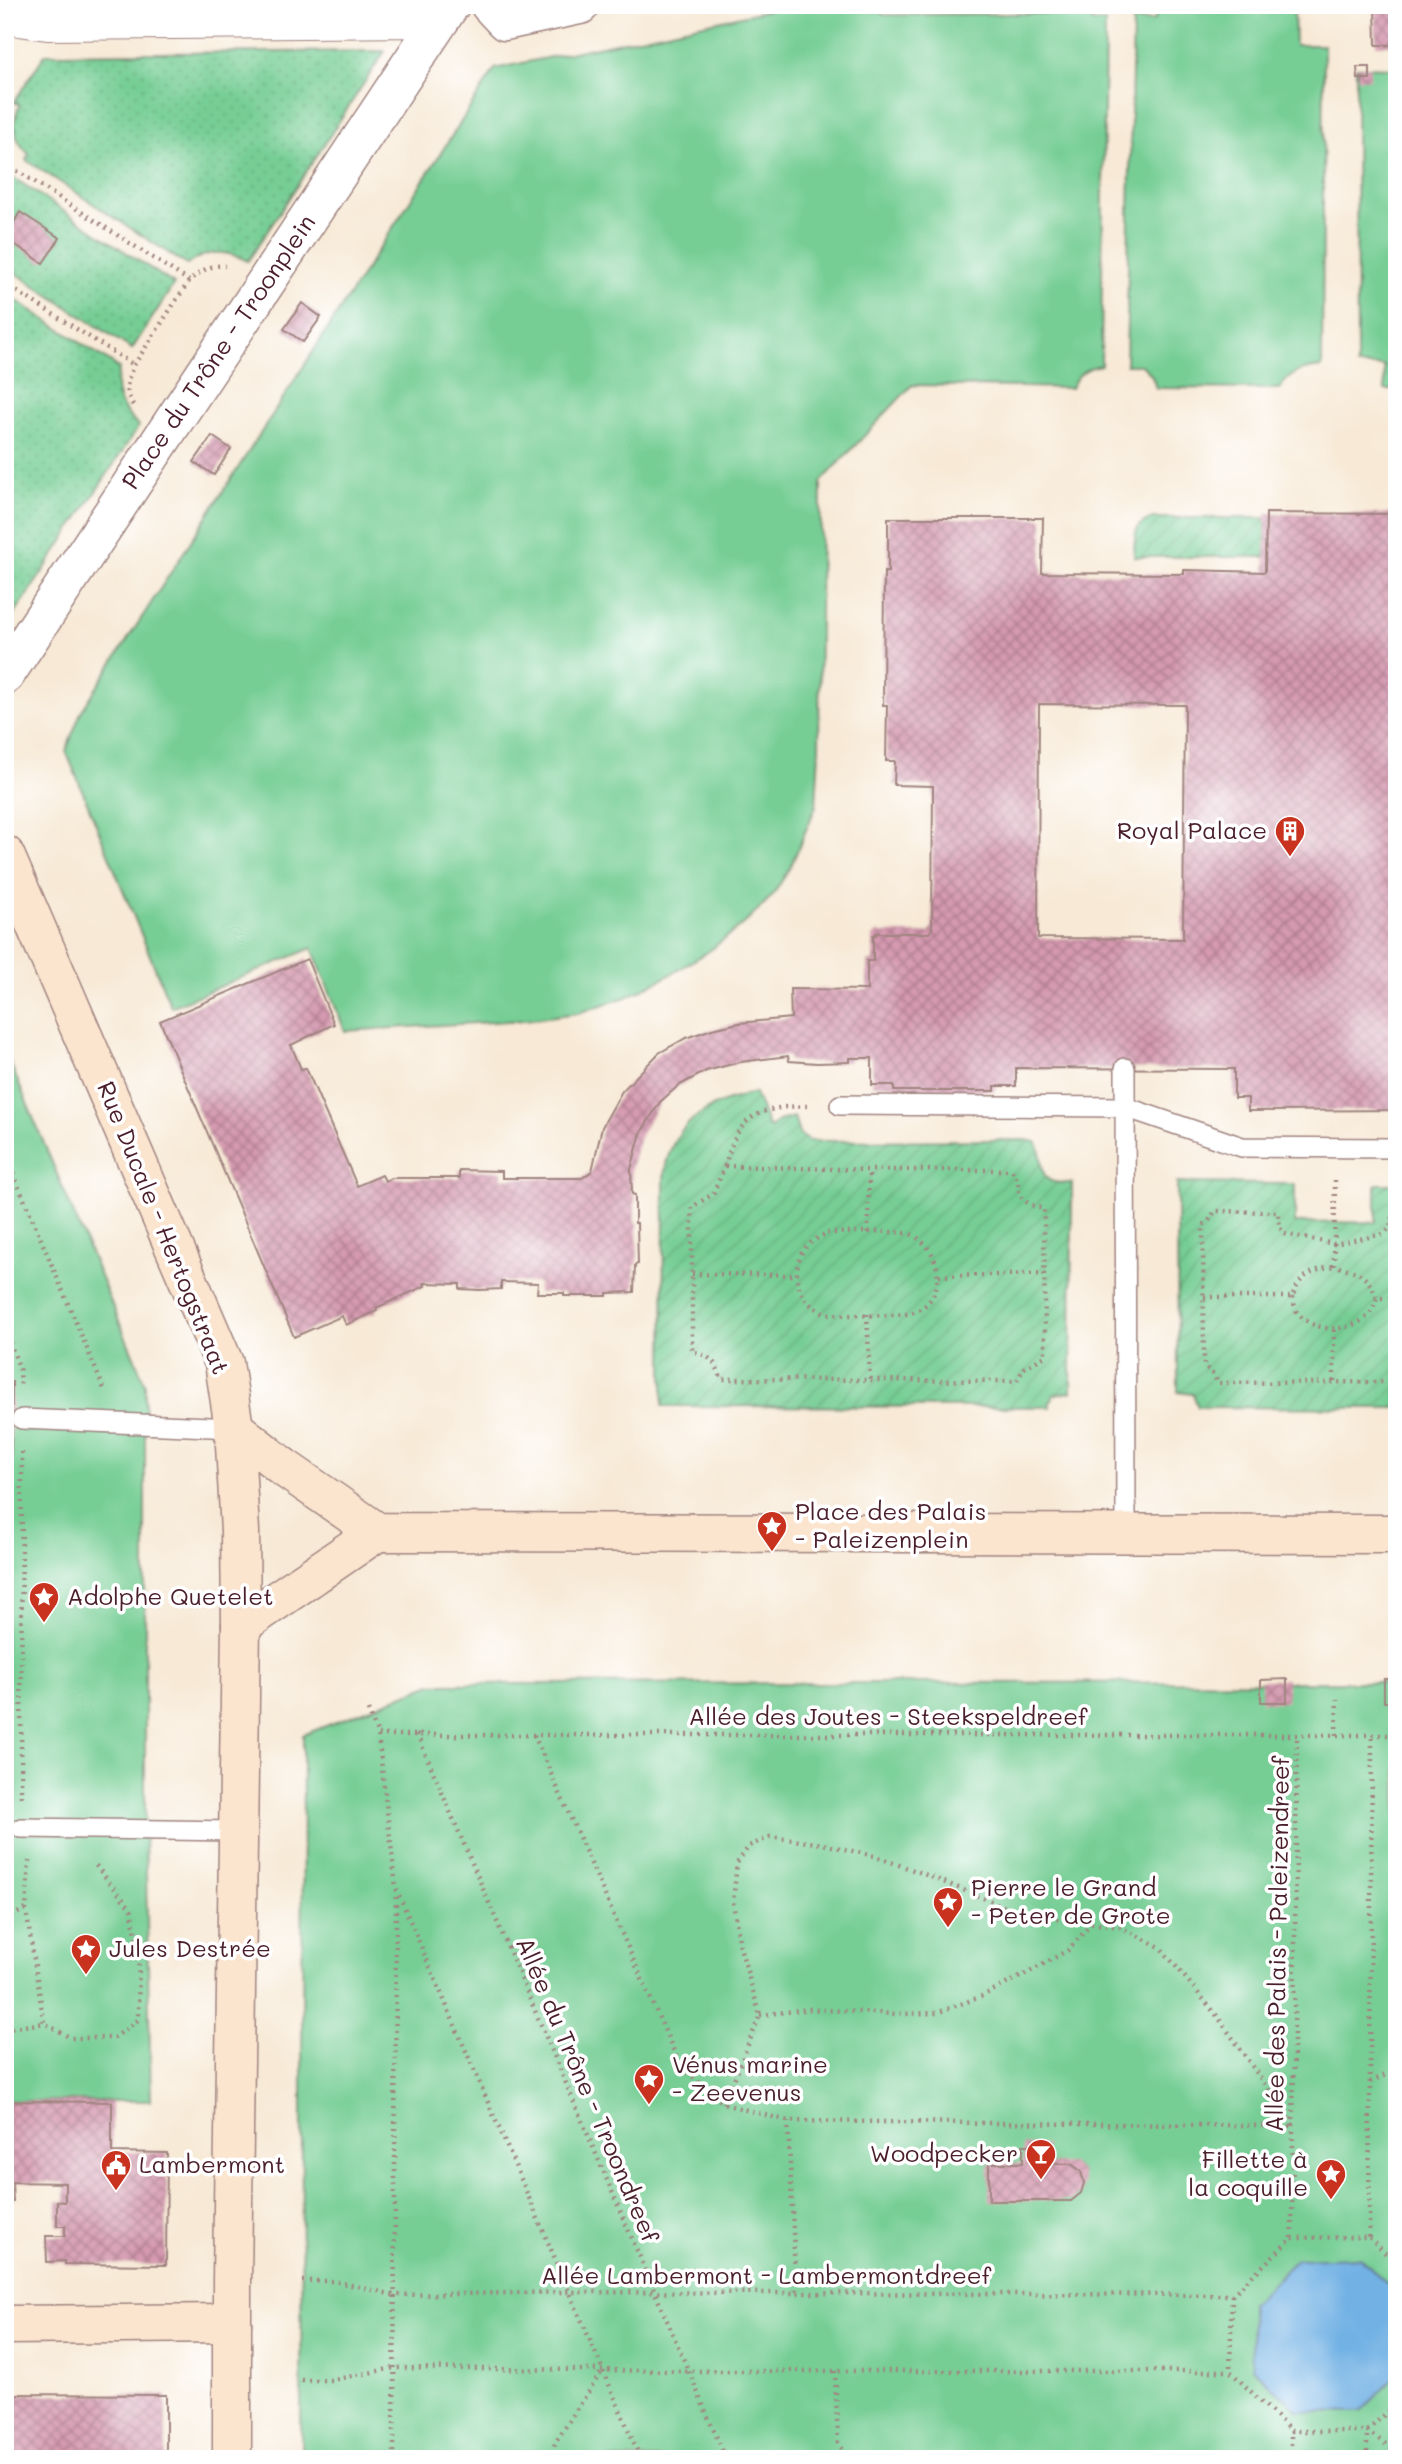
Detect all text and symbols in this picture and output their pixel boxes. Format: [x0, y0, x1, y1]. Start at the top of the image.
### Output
street label: Place du Trône - Troonplein [114, 208, 322, 495]
place label: Royal Palace [1117, 814, 1267, 845]
building icon: Royal Palace [1273, 814, 1307, 858]
street label: Rue Ducale - Hertogstraat [91, 1076, 237, 1379]
place label: Place des Palais - Paleizenplein [795, 1495, 986, 1554]
place icon: Place des Palais - Paleizenplein [755, 1509, 789, 1553]
place icon: Adolphe Quetelet [27, 1580, 61, 1624]
place label: Adolphe Quetelet [67, 1580, 274, 1611]
street label: Allée des Joutes - Steekspeldreef [689, 1700, 1088, 1731]
street label: Allée des Palais - Paleizendreef [1258, 1755, 1295, 2132]
place label: Pierre le Grand - Peter de Grote [971, 1871, 1171, 1930]
place icon: Pierre le Grand - Peter de Grote [931, 1885, 965, 1929]
place icon: Jules Destrée [69, 1932, 103, 1976]
place label: Jules Destrée [109, 1932, 271, 1963]
street label: Allée du Trône - Troondreef [510, 1932, 667, 2247]
place label: Vénus marine - Zeevenus [672, 2048, 828, 2107]
place icon: Vénus marine - Zeevenus [632, 2062, 666, 2106]
place label: Woodpecker [870, 2137, 1018, 2168]
bar icon: Woodpecker [1024, 2137, 1058, 2181]
place label: Fillette à la coquille [1188, 2143, 1308, 2202]
public building icon: Lambermont [99, 2148, 133, 2192]
place label: Lambermont [139, 2148, 285, 2179]
place icon: Fillette à la coquille [1314, 2157, 1348, 2201]
street label: Allée Lambermont - Lambermontdreef [541, 2259, 992, 2290]

